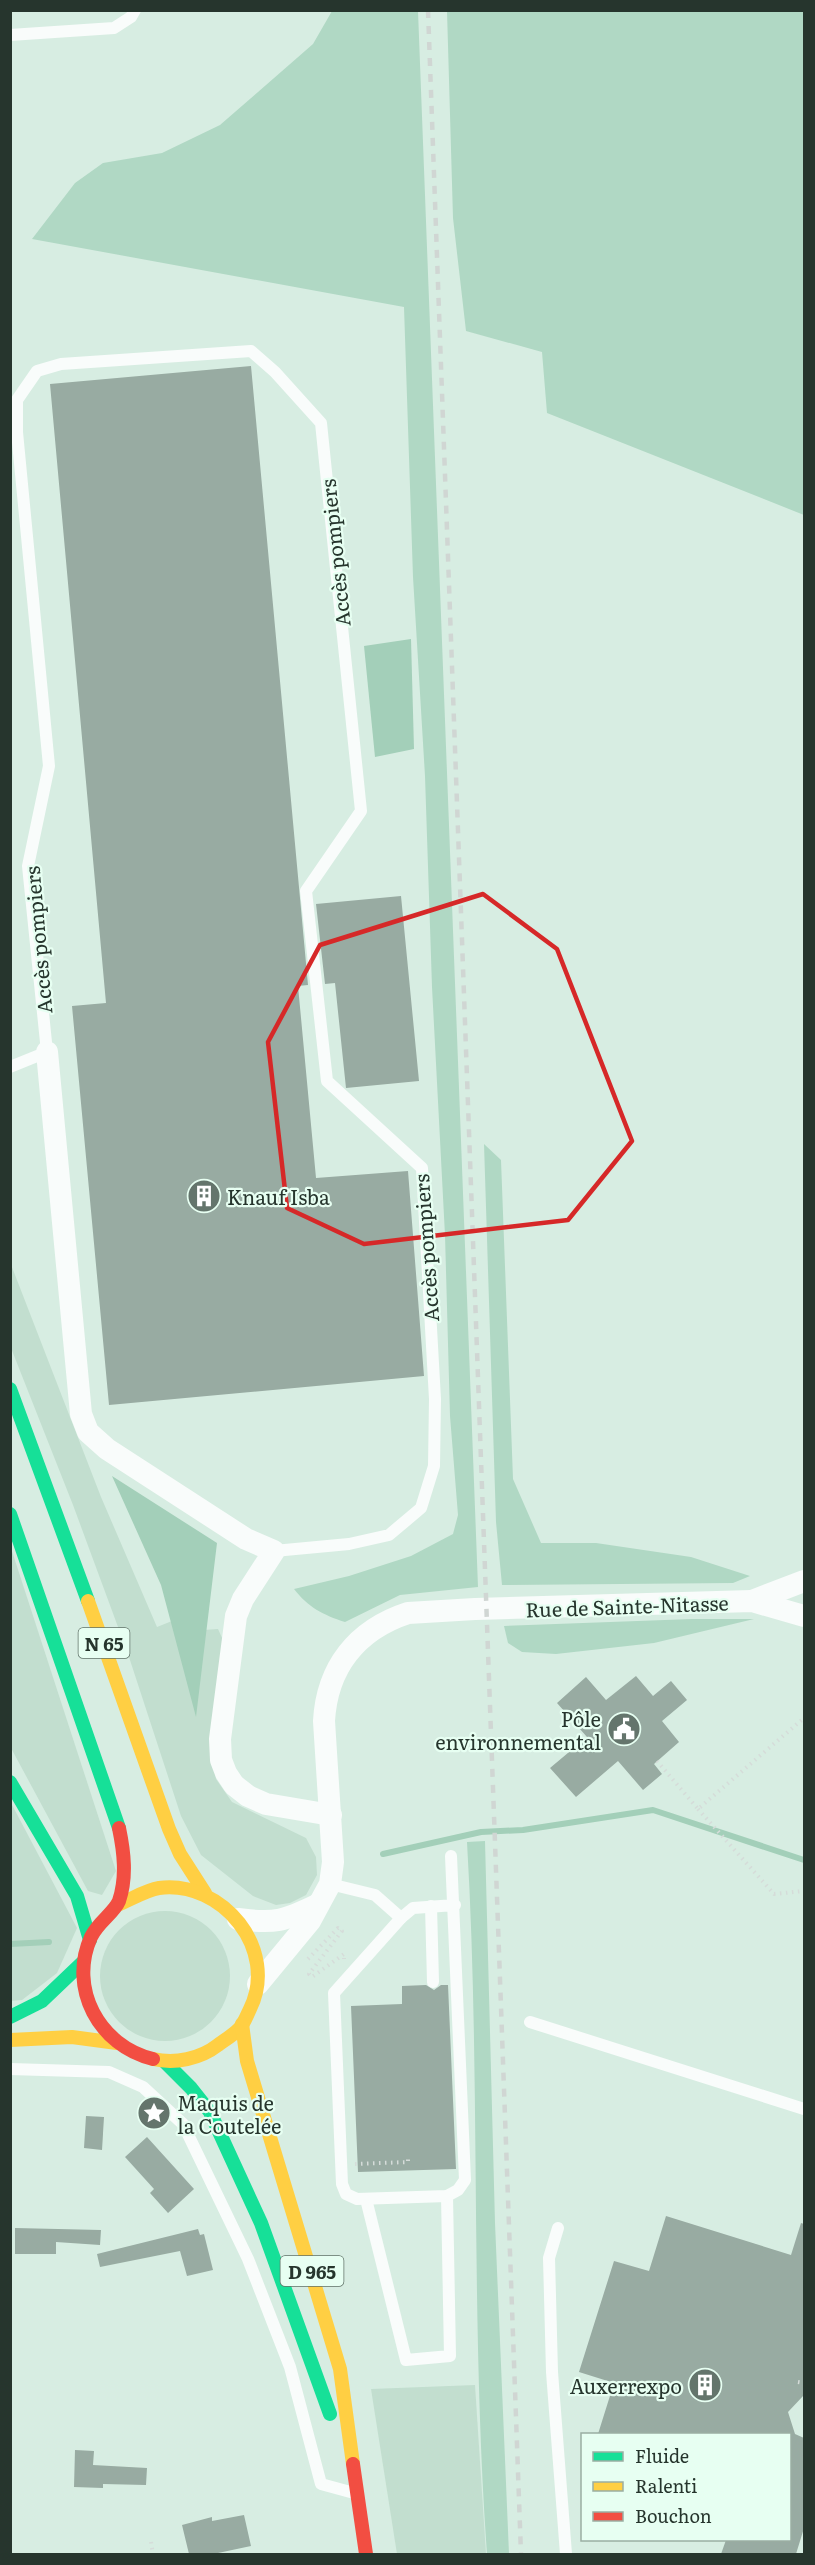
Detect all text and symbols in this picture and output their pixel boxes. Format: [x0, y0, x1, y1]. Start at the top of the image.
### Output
street label: Accès pompiers [311, 478, 357, 628]
street label: Accès pompiers [16, 865, 58, 1015]
street label: Accès pompiers [405, 1173, 445, 1323]
building icon: Knauf Isba [186, 1178, 222, 1214]
place label: Knauf Isba [227, 1181, 330, 1211]
street label: Rue de Sainte-Nitasse [525, 1586, 729, 1624]
road number: N 65 [78, 1628, 130, 1658]
place label: Pôle environnemental [435, 1703, 601, 1756]
public building icon: Pôle environnemental [606, 1711, 642, 1747]
place label: Maquis de la Coutelée [177, 2087, 282, 2140]
place icon: Maquis de la Coutelée [136, 2095, 172, 2131]
road number: D 965 [280, 2256, 344, 2286]
building icon: Auxerrexpo [687, 2367, 723, 2403]
place label: Auxerrexpo [570, 2370, 682, 2400]
legend [581, 2433, 791, 2541]
text: Fluide [635, 2442, 689, 2469]
text: Ralenti [635, 2472, 697, 2499]
text: Bouchon [635, 2502, 712, 2529]

